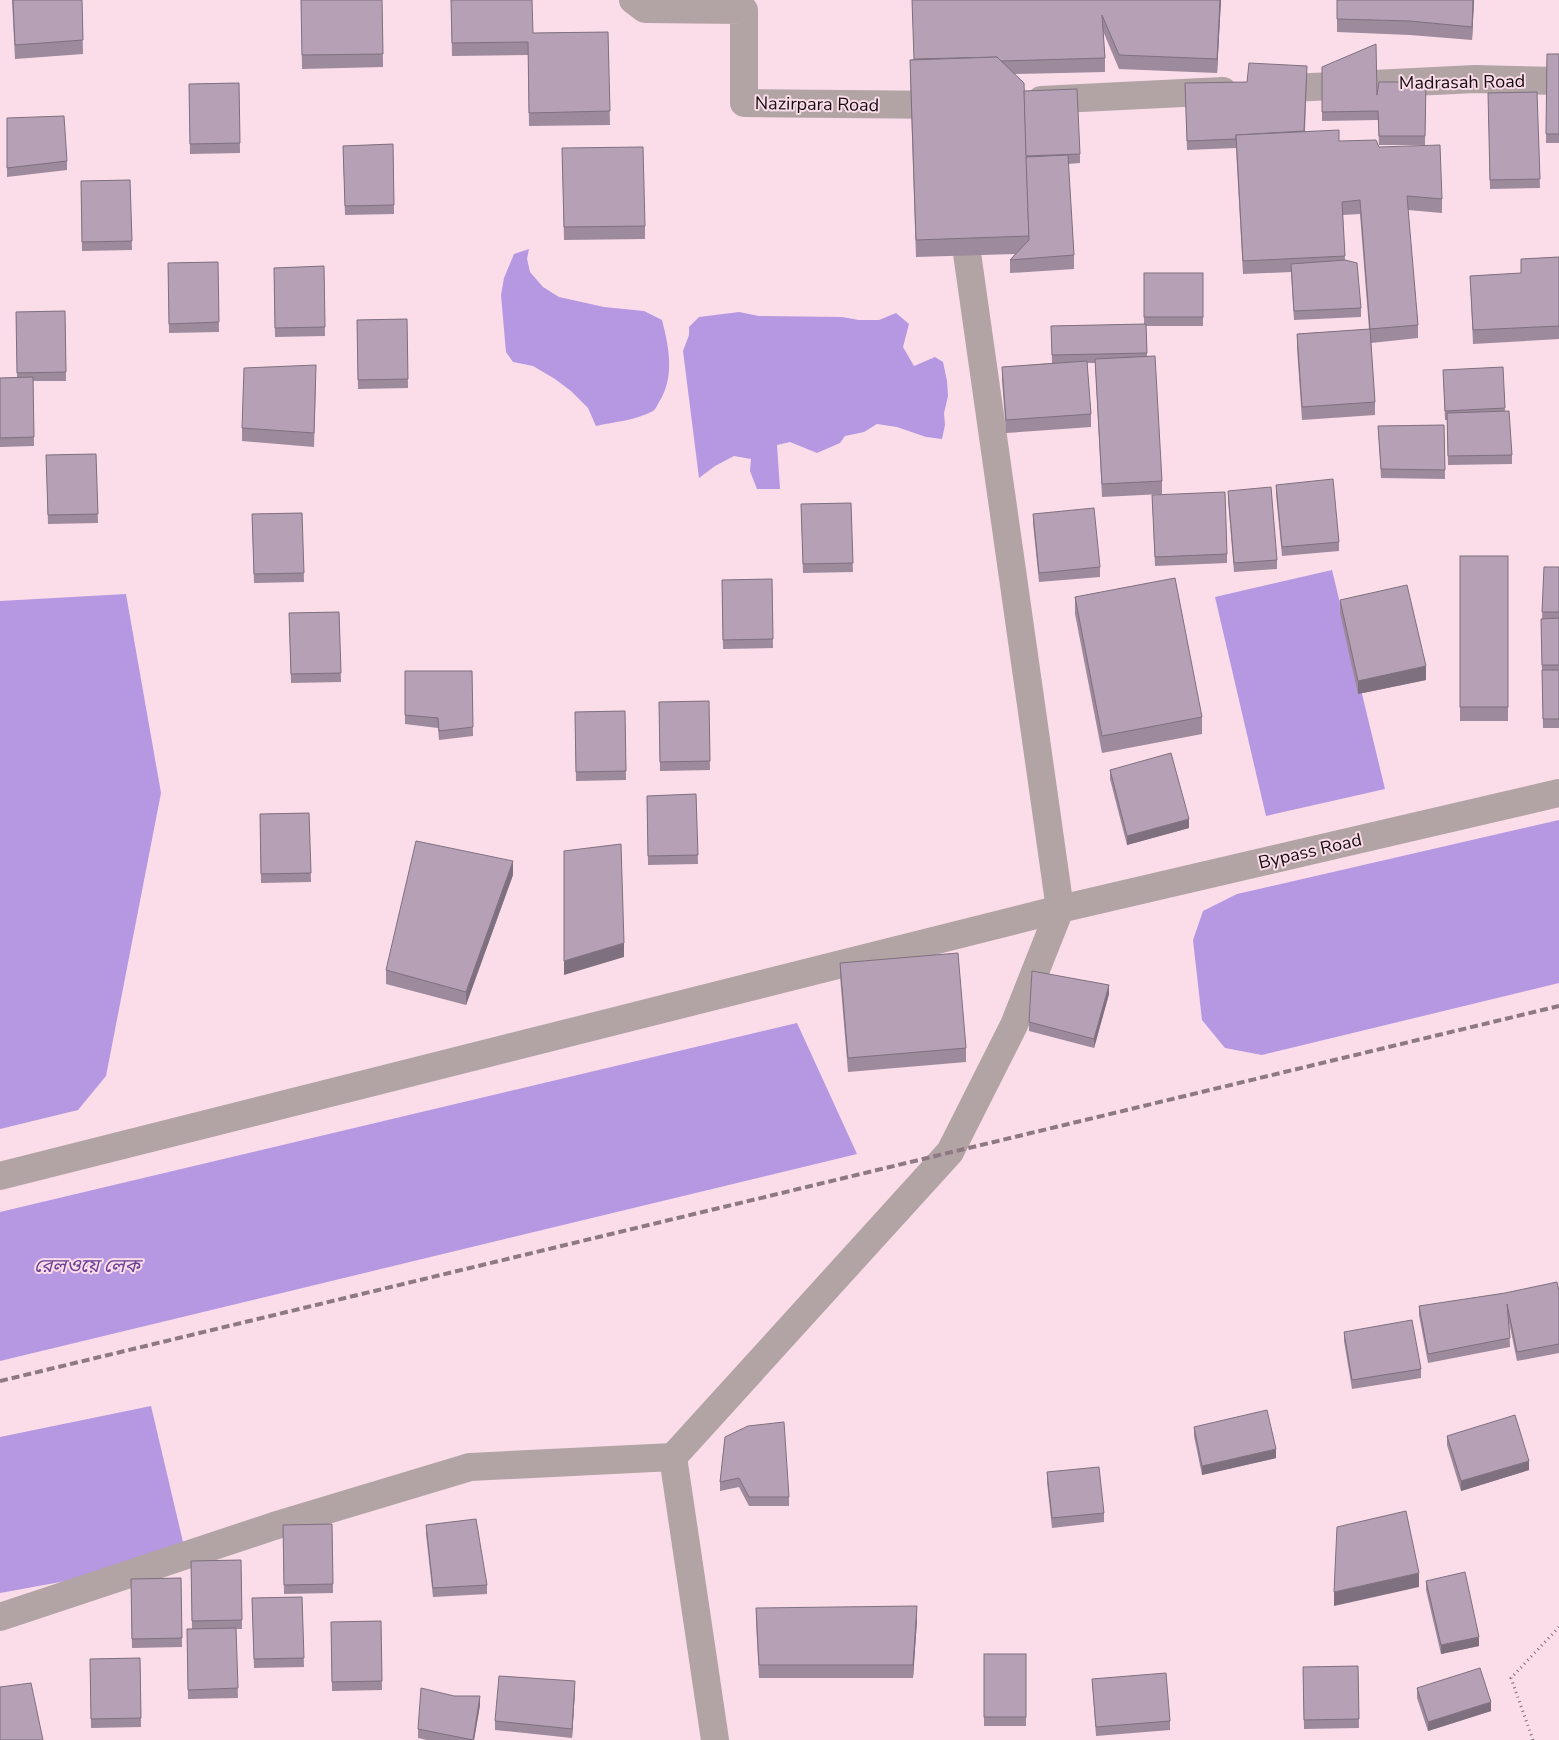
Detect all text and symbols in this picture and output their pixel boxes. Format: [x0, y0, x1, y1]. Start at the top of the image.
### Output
street label: Madrasah Road [1399, 69, 1525, 95]
street label: Nazirpara Road [755, 91, 879, 117]
street label: Bypass Road [1256, 827, 1364, 875]
water label: রেলওয়ে লেক [34, 1253, 144, 1279]

